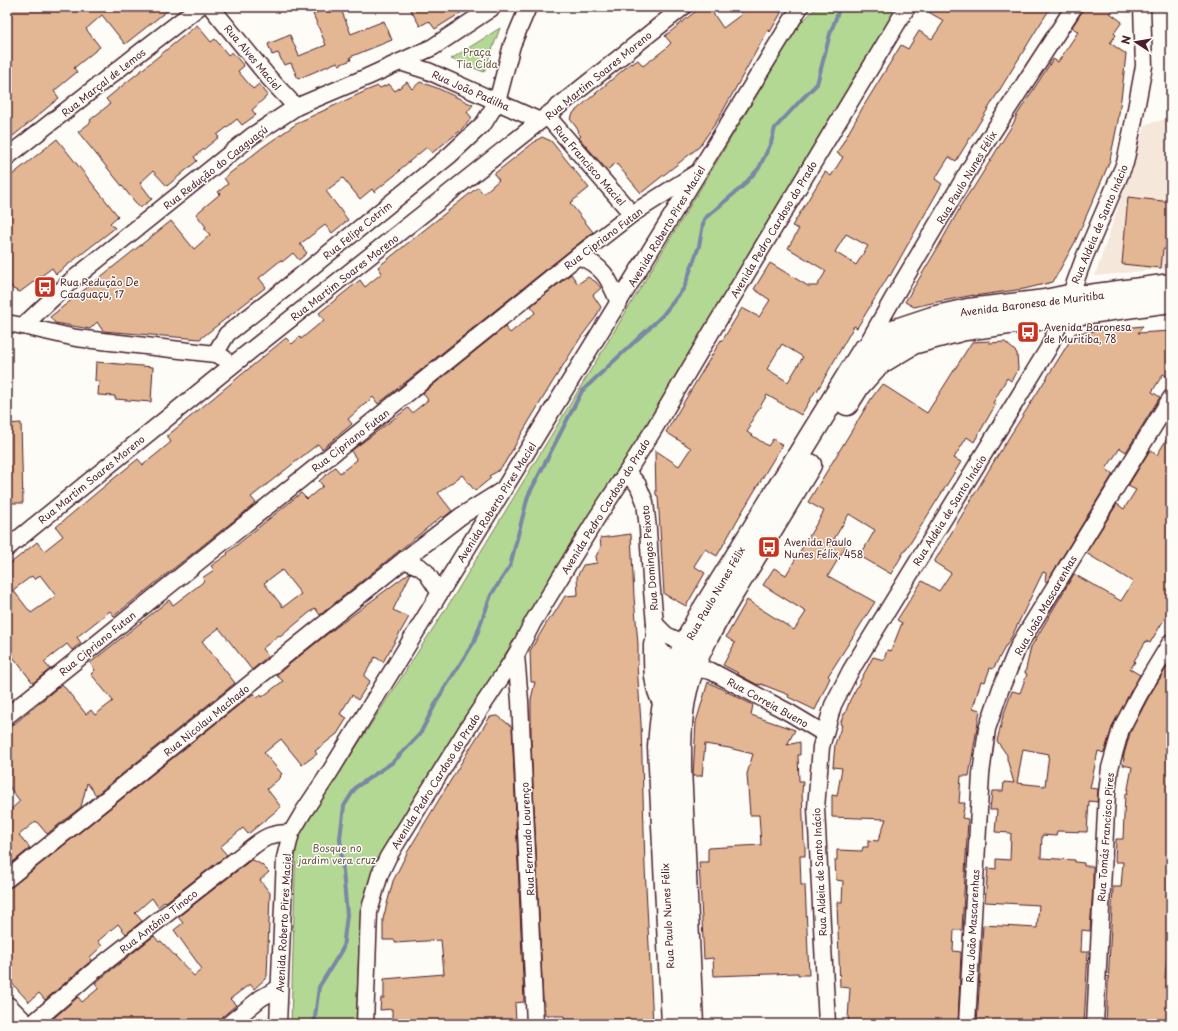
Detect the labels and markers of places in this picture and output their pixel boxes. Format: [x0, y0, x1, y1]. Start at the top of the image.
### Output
bus stop icon: Rua Redução De Caaguaçu, 17 [32, 274, 58, 300]
place label: Rua Redução De Caaguaçu, 17 [60, 274, 139, 301]
bus stop icon: Avenida Baronesa de Muritiba, 78 [1015, 319, 1041, 345]
place label: Avenida Baronesa de Muritiba, 78 [1044, 319, 1132, 346]
bus stop icon: Avenida Paulo Nunes Félix, 458 [756, 534, 782, 560]
place label: Avenida Paulo Nunes Félix, 458 [784, 534, 863, 561]

